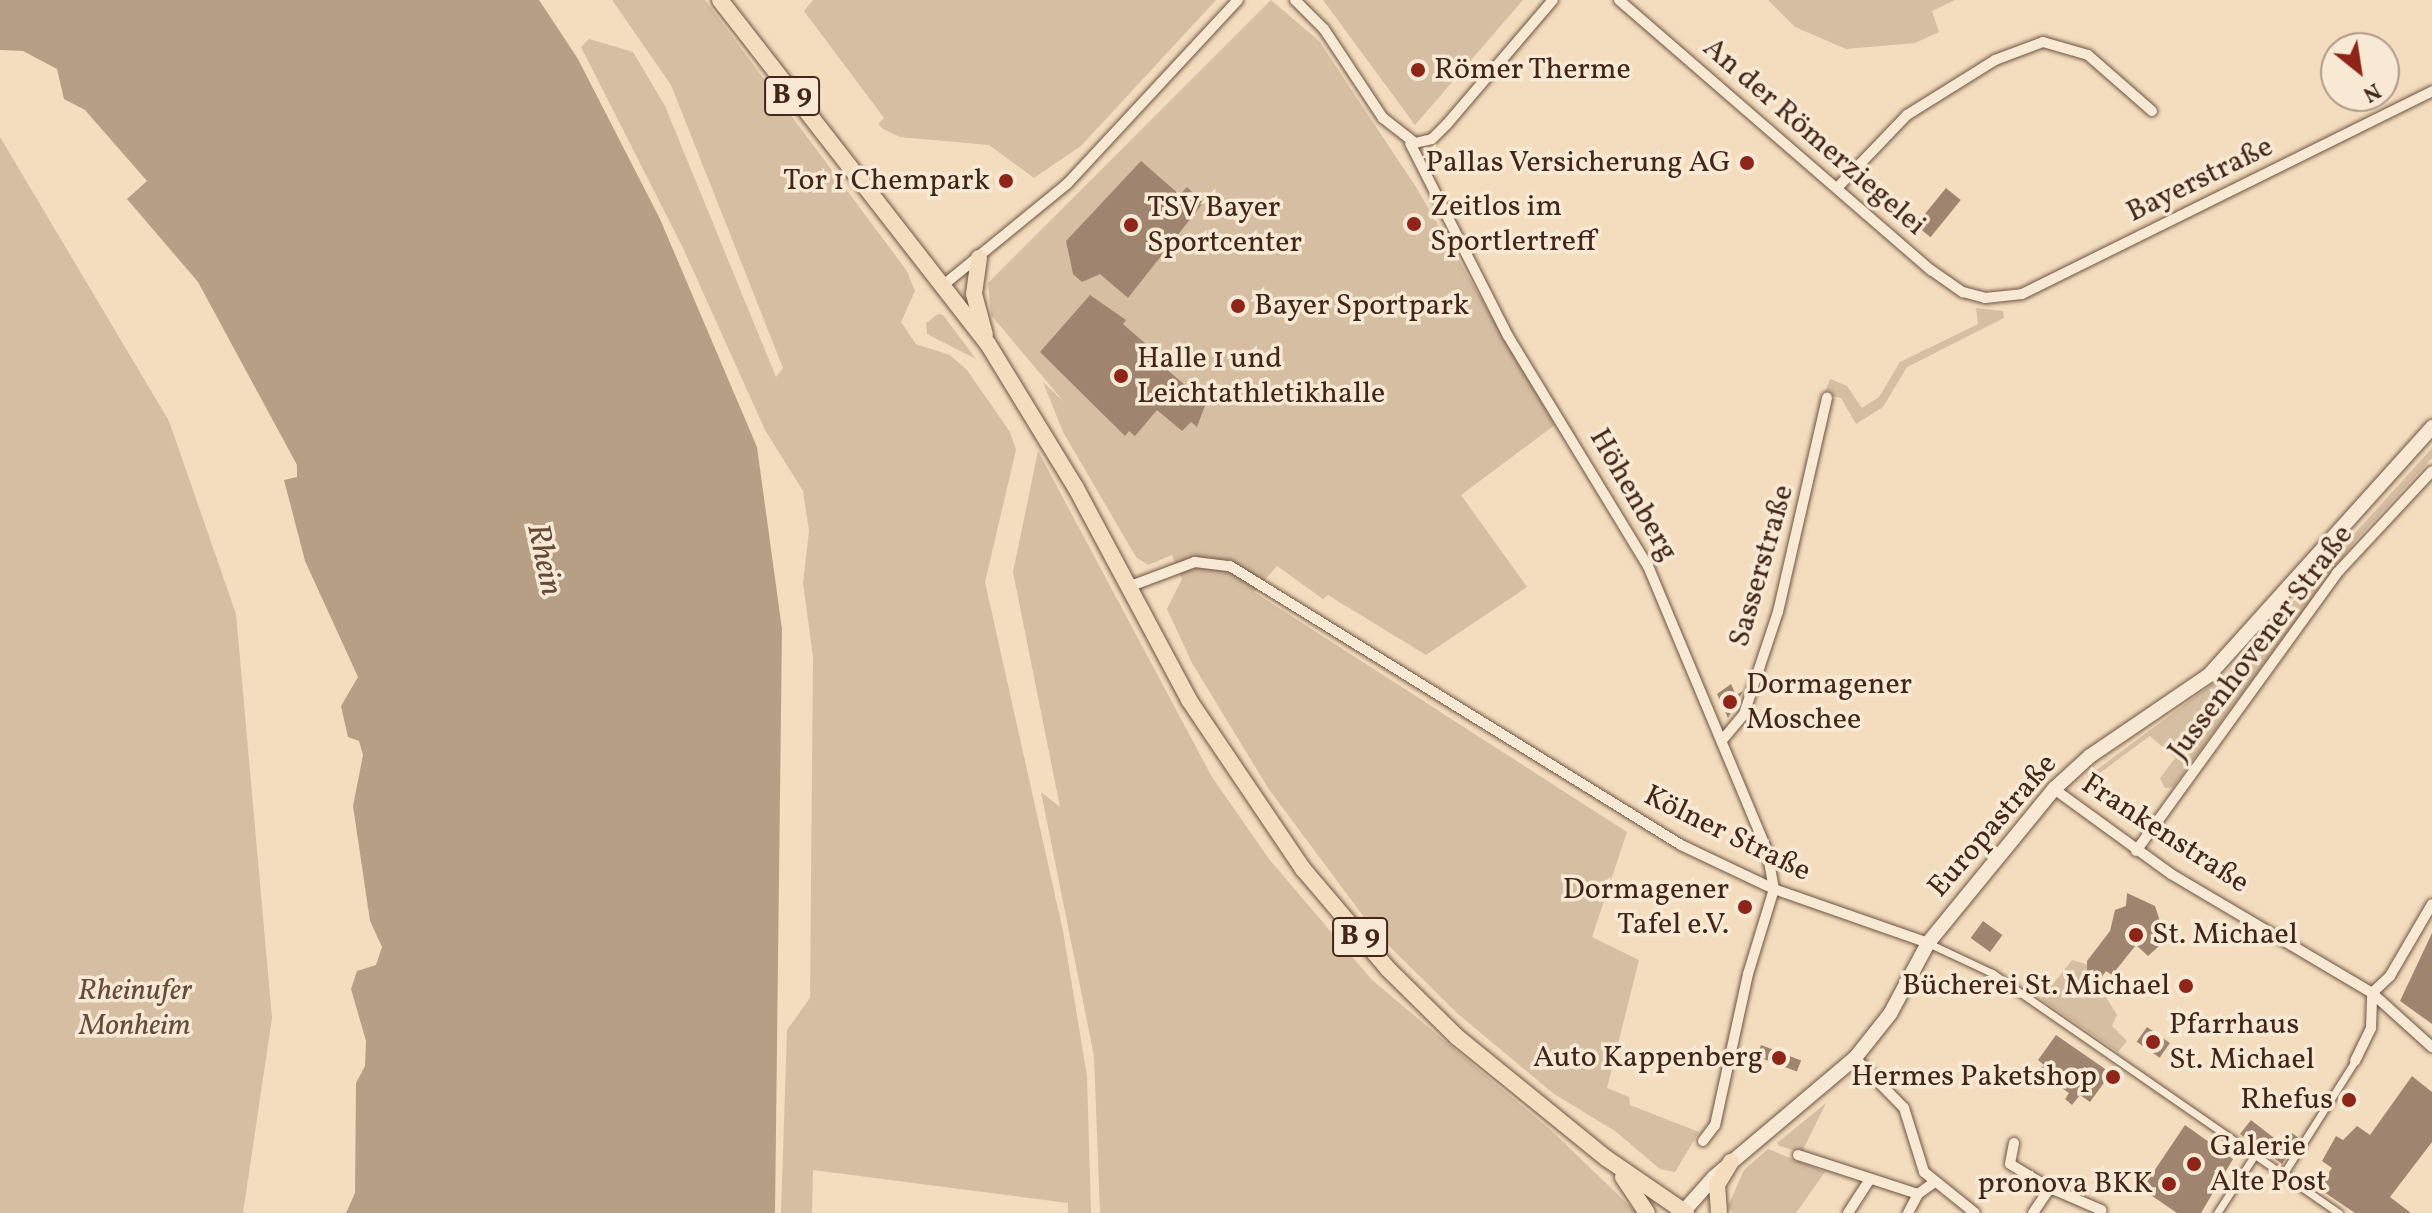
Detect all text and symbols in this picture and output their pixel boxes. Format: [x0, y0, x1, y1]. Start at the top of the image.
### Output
street label: An der Römerziegelei [1695, 30, 1933, 244]
north arrow [2320, 32, 2400, 112]
place label: Römer Therme [1434, 52, 1632, 88]
marker: Römer Therme [1409, 61, 1427, 79]
road number: B 9 [764, 72, 820, 120]
text: N [2357, 74, 2386, 109]
street label: Bayerstraße [2121, 129, 2279, 231]
place label: Pallas Versicherung AG [1425, 145, 1731, 181]
marker: Pallas Versicherung AG [1738, 154, 1756, 172]
place label: Tor 1 Chempark [783, 163, 990, 199]
marker: Tor 1 Chempark [997, 172, 1015, 190]
place label: Zeitlos im Sportlertreff [1430, 189, 1596, 260]
place label: TSV Bayer Sportcenter [1147, 190, 1302, 260]
marker: Zeitlos im Sportlertreff [1405, 215, 1423, 233]
marker: TSV Bayer Sportcenter [1122, 216, 1140, 234]
place label: Bayer Sportpark [1254, 288, 1469, 324]
marker: Bayer Sportpark [1229, 297, 1247, 315]
place label: Halle 1 und Leichtathletikhalle [1137, 341, 1385, 412]
marker: Halle 1 und Leichtathletikhalle [1112, 367, 1130, 385]
street label: Höhenberg [1581, 422, 1685, 568]
street label: Sasserstraße [1722, 481, 1802, 651]
street label: Jussenhovener Straße [2161, 518, 2361, 768]
water label: Rhein [517, 521, 569, 599]
place label: Dormagener Moschee [1746, 667, 1912, 738]
marker: Dormagener Moschee [1721, 693, 1739, 711]
street label: Europastraße [1921, 747, 2065, 905]
street label: Frankenstraße [2075, 767, 2255, 901]
street label: Kölner Straße [1638, 778, 1816, 890]
place label: Dormagener Tafel e.V. [1563, 872, 1729, 942]
marker: Dormagener Tafel e.V. [1736, 898, 1754, 916]
road number: B 9 [1332, 913, 1388, 961]
place label: St. Michael [2152, 917, 2298, 953]
marker: St. Michael [2127, 926, 2145, 944]
place label: Bücherei St. Michael [1902, 968, 2170, 1004]
park label: Rheinufer Monheim [78, 973, 192, 1044]
marker: Bücherei St. Michael [2177, 977, 2195, 995]
place label: Pfarrhaus St. Michael [2169, 1007, 2315, 1078]
marker: Pfarrhaus St. Michael [2144, 1033, 2162, 1051]
place label: Auto Kappenberg [1533, 1040, 1763, 1076]
marker: Auto Kappenberg [1770, 1049, 1788, 1067]
place label: Hermes Paketshop [1851, 1059, 2097, 1095]
marker: Hermes Paketshop [2104, 1068, 2122, 1086]
place label: Rhefus [2240, 1082, 2333, 1118]
marker: Rhefus [2340, 1091, 2358, 1109]
place label: Galerie Alte Post [2210, 1129, 2327, 1200]
marker: Galerie Alte Post [2185, 1155, 2203, 1173]
place label: pronova BKK [1978, 1166, 2153, 1202]
marker: pronova BKK [2160, 1175, 2178, 1193]

